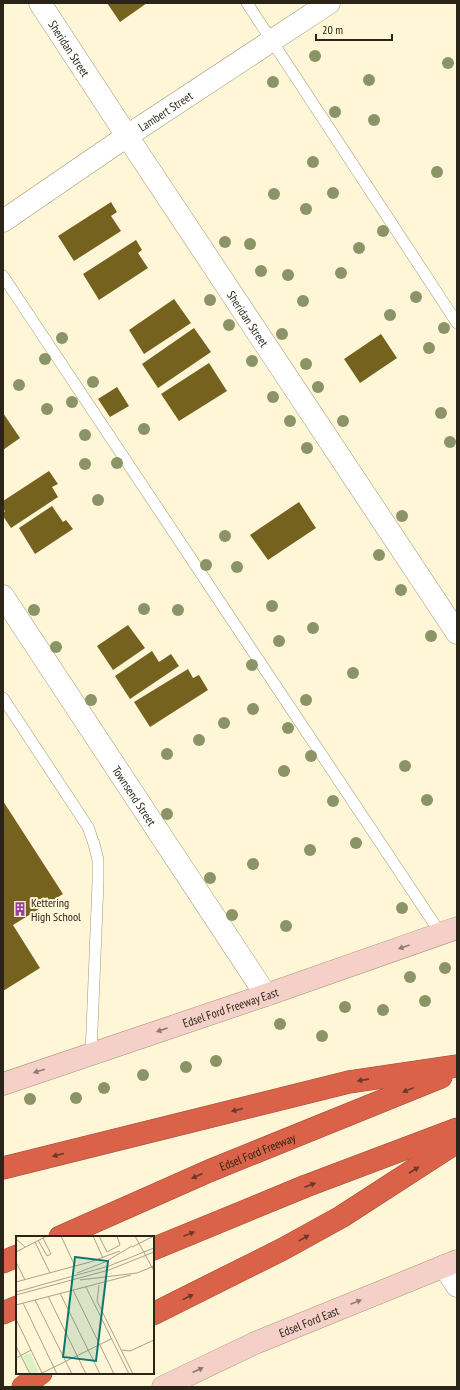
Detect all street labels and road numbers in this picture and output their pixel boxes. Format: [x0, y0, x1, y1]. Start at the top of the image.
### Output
street label: Sheridan Street [46, 17, 94, 80]
street label: Lambert Street [135, 87, 196, 134]
street label: Sheridan Street [224, 288, 273, 350]
street label: Townsend Street [109, 763, 160, 829]
street label: Edsel Ford Freeway East [181, 984, 281, 1030]
street label: Edsel Ford Freeway [217, 1129, 298, 1174]
street label: Edsel Ford East [277, 1302, 342, 1340]

